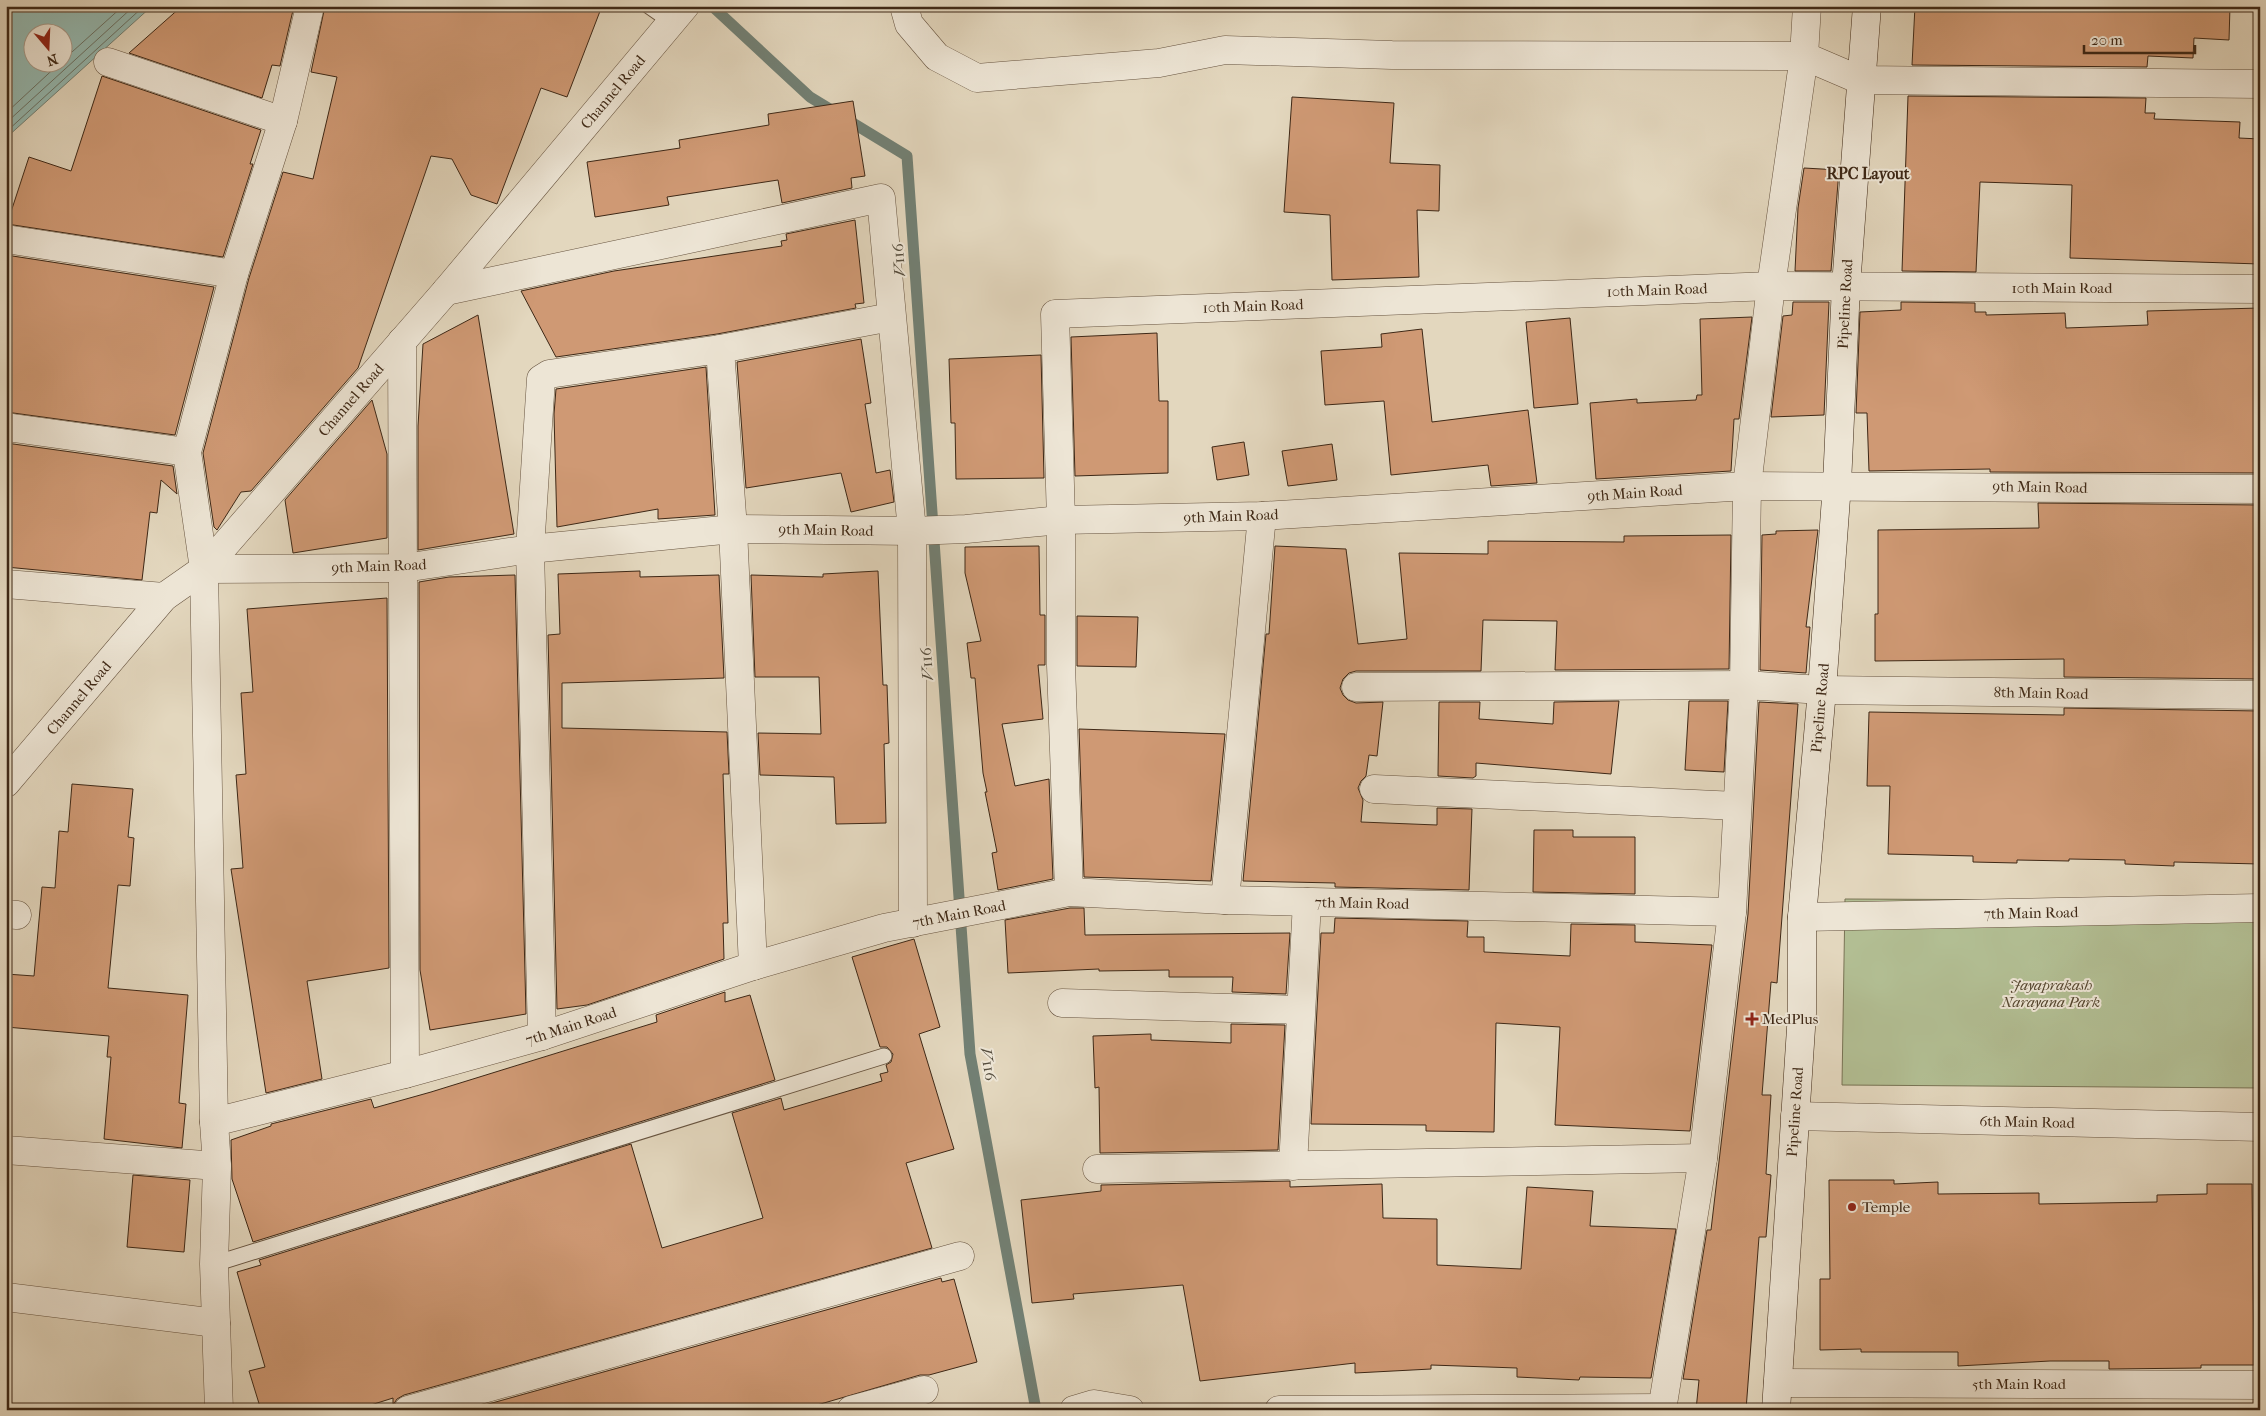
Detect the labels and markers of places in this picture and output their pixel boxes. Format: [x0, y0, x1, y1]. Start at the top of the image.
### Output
place label: MedPlus [1762, 1010, 1819, 1028]
marker: MedPlus [1746, 1013, 1758, 1025]
place label: Temple [1862, 1198, 1911, 1216]
marker: Temple [1846, 1201, 1858, 1213]

